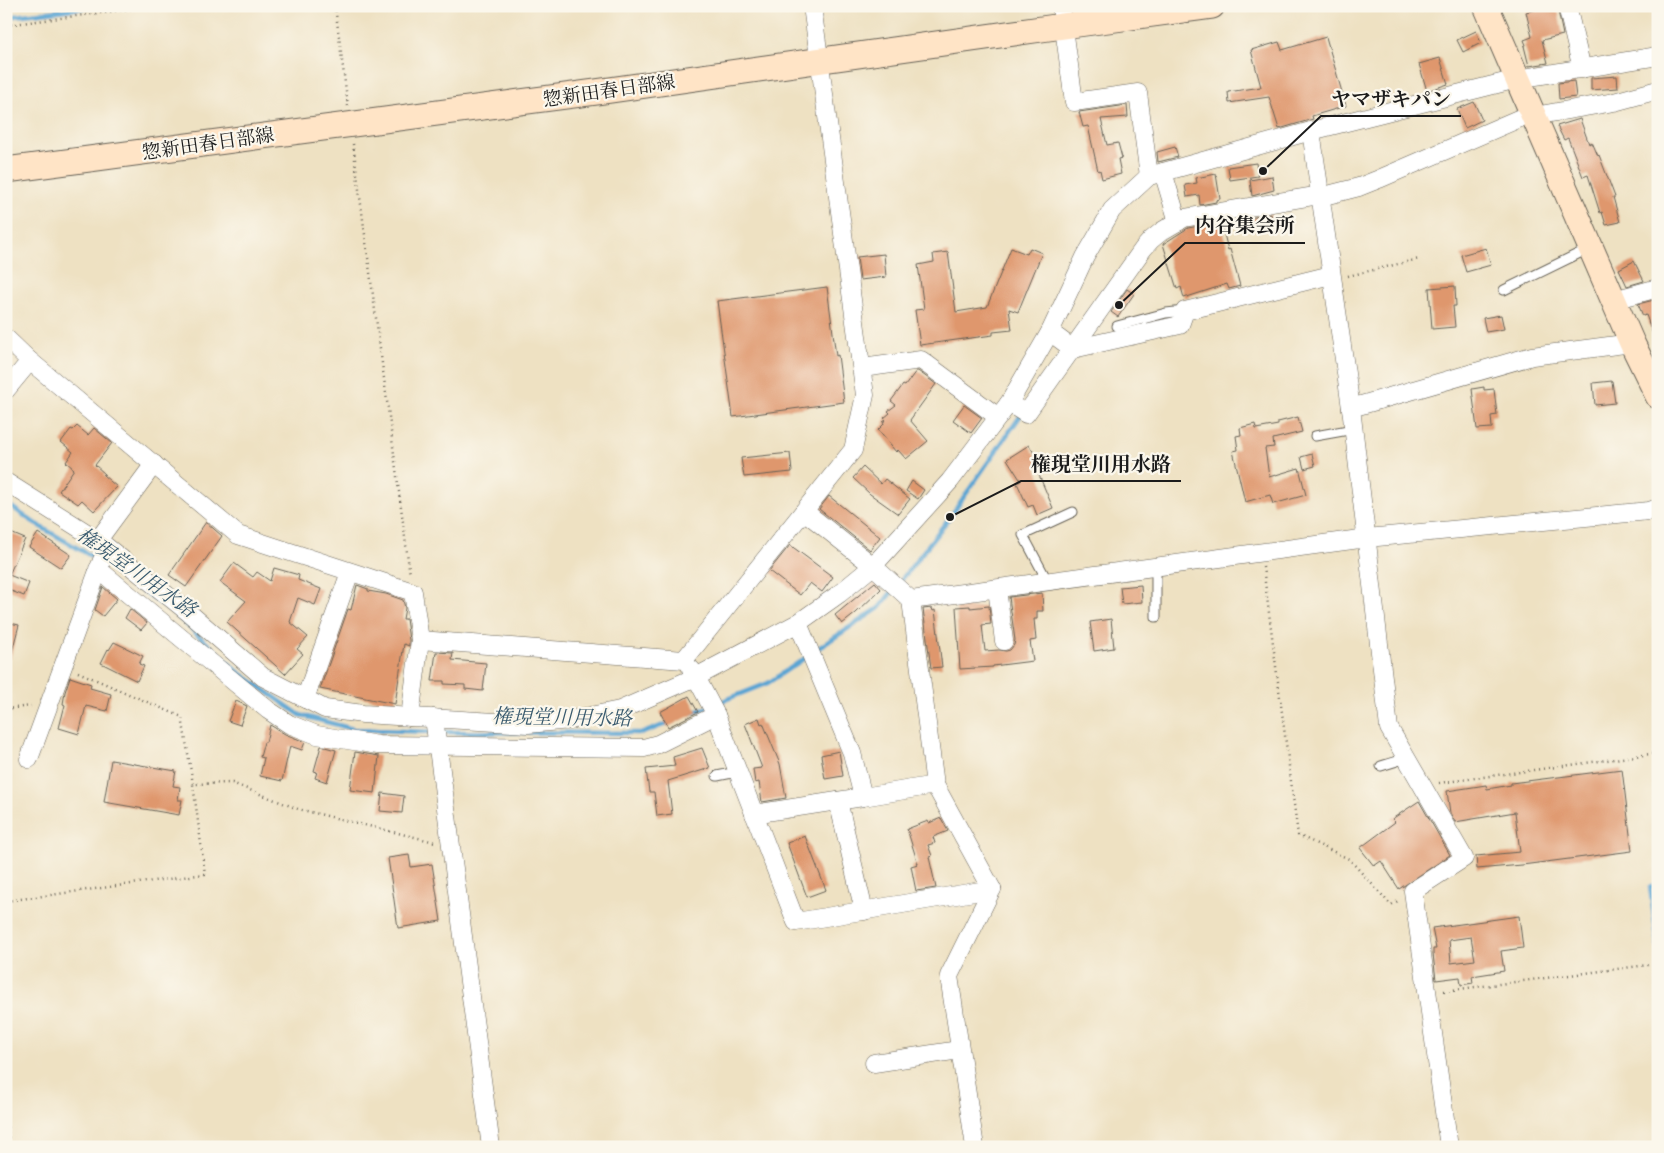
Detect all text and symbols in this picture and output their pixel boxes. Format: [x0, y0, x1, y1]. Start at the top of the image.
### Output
street label: 惣新田春日部線 [542, 71, 677, 112]
callout: ヤマザキパン [1321, 81, 1461, 116]
text: ヤマザキパン [1331, 88, 1451, 113]
street label: 惣新田春日部線 [141, 124, 276, 165]
callout: 内谷集会所 [1185, 208, 1305, 243]
text: 内谷集会所 [1195, 214, 1295, 239]
callout: 権現堂川用水路 [1021, 446, 1181, 481]
text: 権現堂川用水路 [1031, 453, 1171, 478]
water label: 権現堂川用水路 [72, 523, 202, 625]
water label: 権現堂川用水路 [492, 705, 634, 732]

